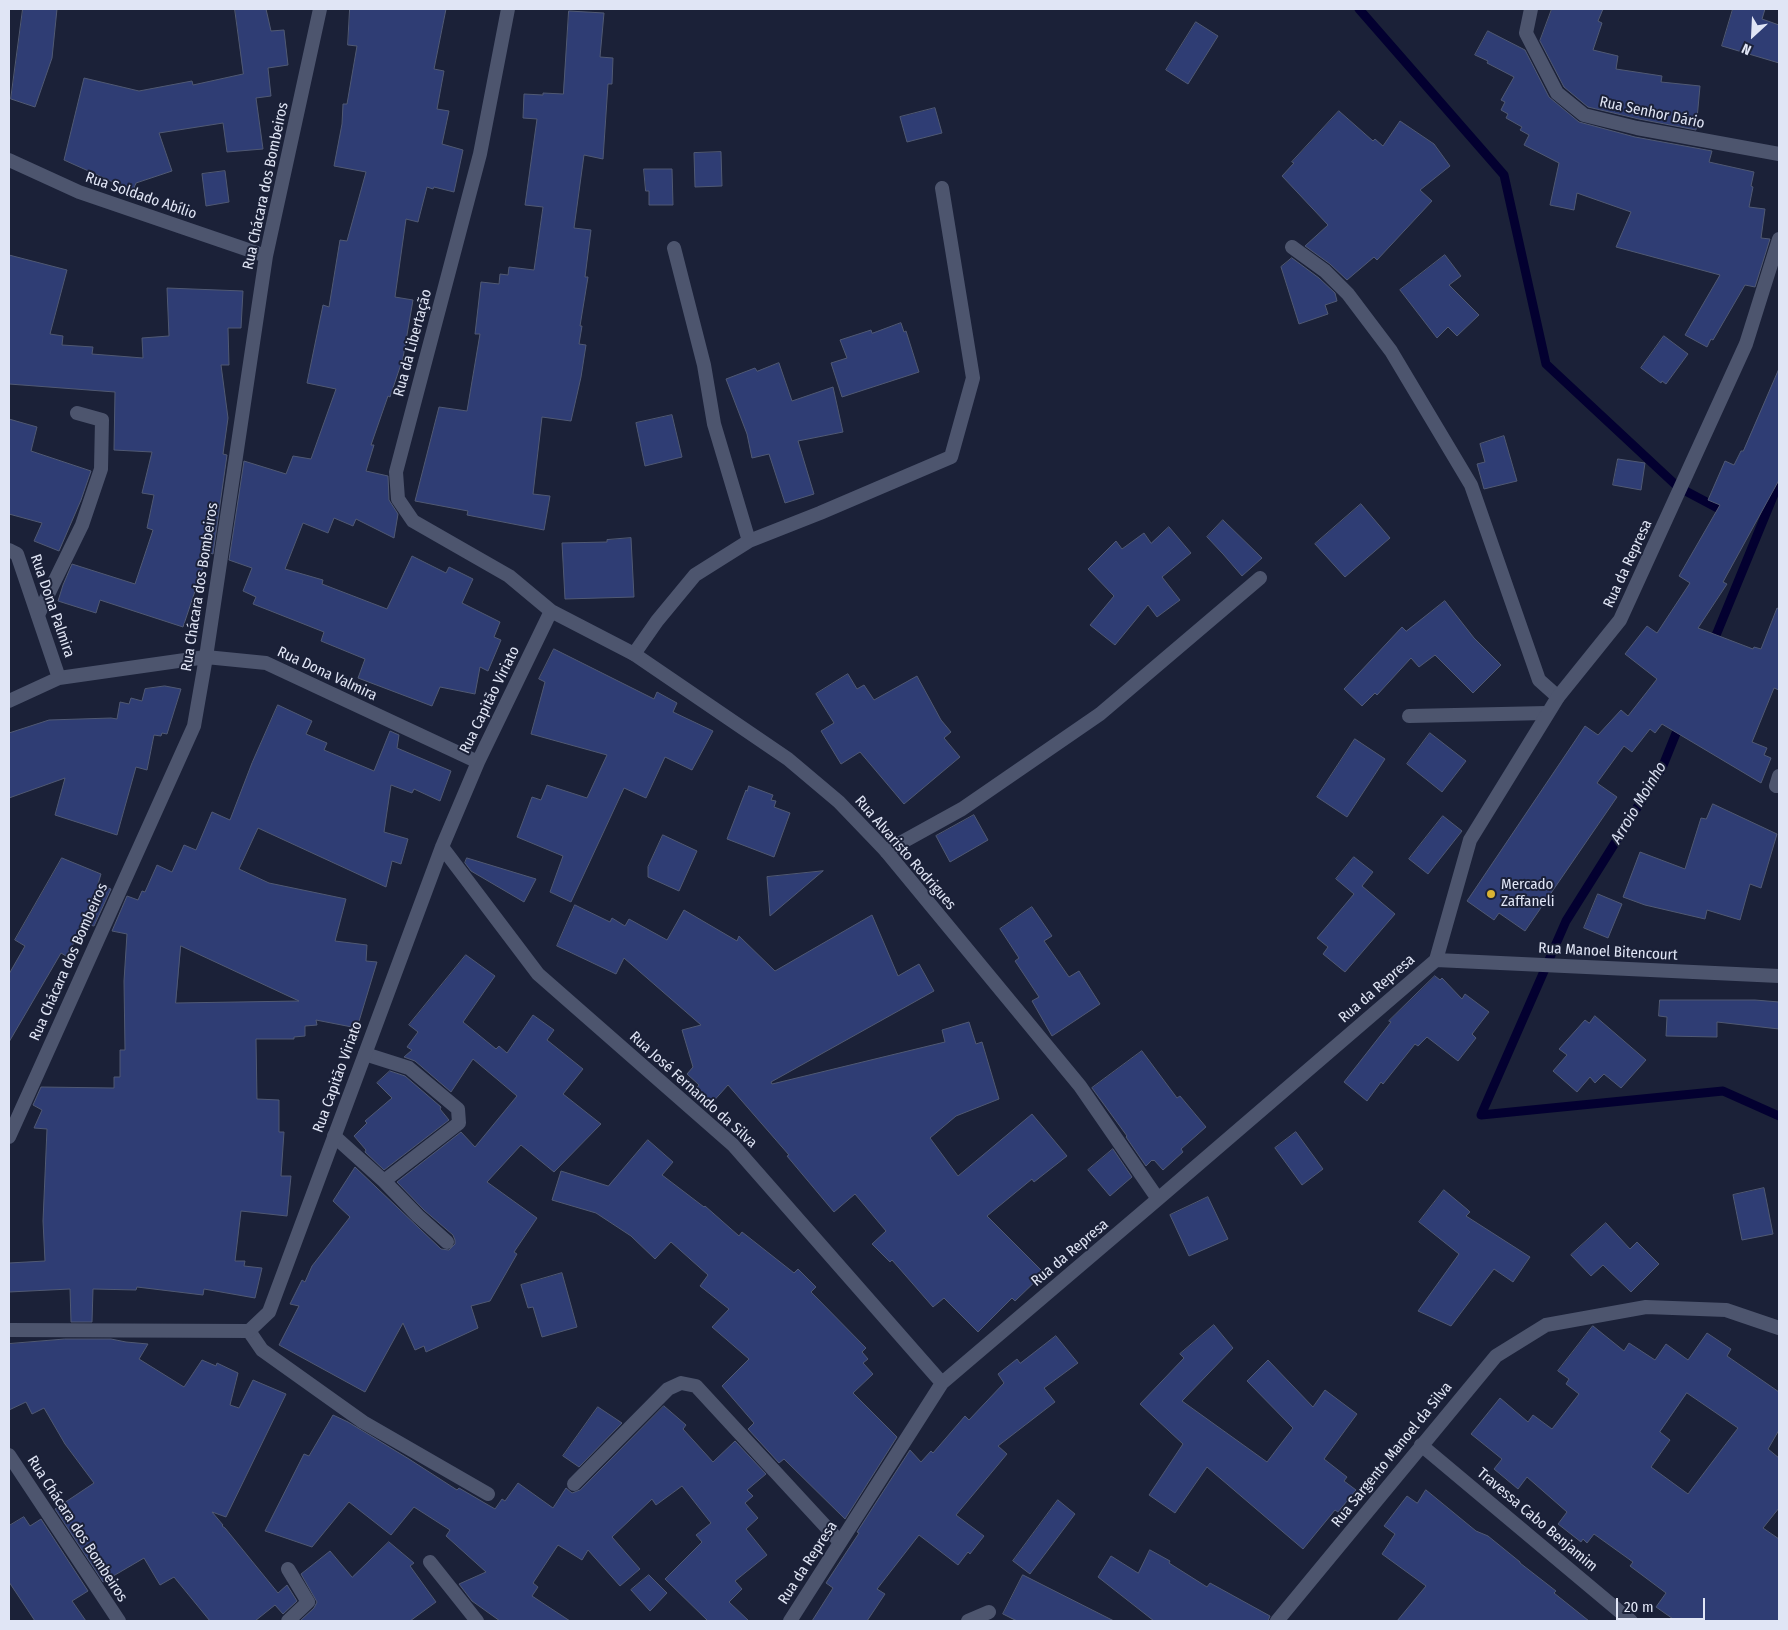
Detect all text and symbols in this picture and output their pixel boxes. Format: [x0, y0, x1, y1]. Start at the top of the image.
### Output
north arrow [1728, 10, 1778, 60]
text: N [1739, 40, 1754, 59]
street label: Rua Senhor Dário [1598, 93, 1706, 133]
street label: Rua Chácara dos Bombeiros [239, 101, 293, 271]
street label: Rua Soldado Abílio [83, 169, 199, 223]
street label: Rua da Libertação [390, 287, 436, 399]
street label: Rua Chácara dos Bombeiros [178, 501, 222, 673]
street label: Rua da Represa [1600, 517, 1656, 611]
street label: Rua Dona Palmira [26, 552, 78, 660]
street label: Rua Dona Valmira [274, 643, 380, 705]
street label: Rua Capitão Viriato [456, 643, 524, 757]
water label: Arroio Moinho [1607, 759, 1671, 847]
street label: Rua Alvaristo Rodrigues [851, 792, 959, 914]
place label: Mercado Zaffaneli [1501, 876, 1554, 911]
street label: Rua Chácara dos Bombeiros [26, 880, 112, 1044]
marker: Mercado Zaffaneli [1485, 888, 1497, 900]
street label: Rua Manoel Bitencourt [1538, 939, 1678, 965]
street label: Rua da Represa [1335, 951, 1419, 1027]
street label: Rua Capitão Viriato [309, 1019, 367, 1135]
street label: Rua José Fernando da Silva [626, 1028, 760, 1152]
street label: Rua da Represa [1028, 1216, 1112, 1290]
street label: Rua Sargento Manoel da Silva [1328, 1379, 1456, 1531]
street label: Rua Chácara dos Bombeiros [23, 1453, 131, 1605]
street label: Travessa Cabo Benjamim [1473, 1464, 1601, 1576]
street label: Rua da Represa [775, 1518, 841, 1608]
scale bar [1618, 1588, 1707, 1620]
text: 20 m [1624, 1598, 1654, 1616]

